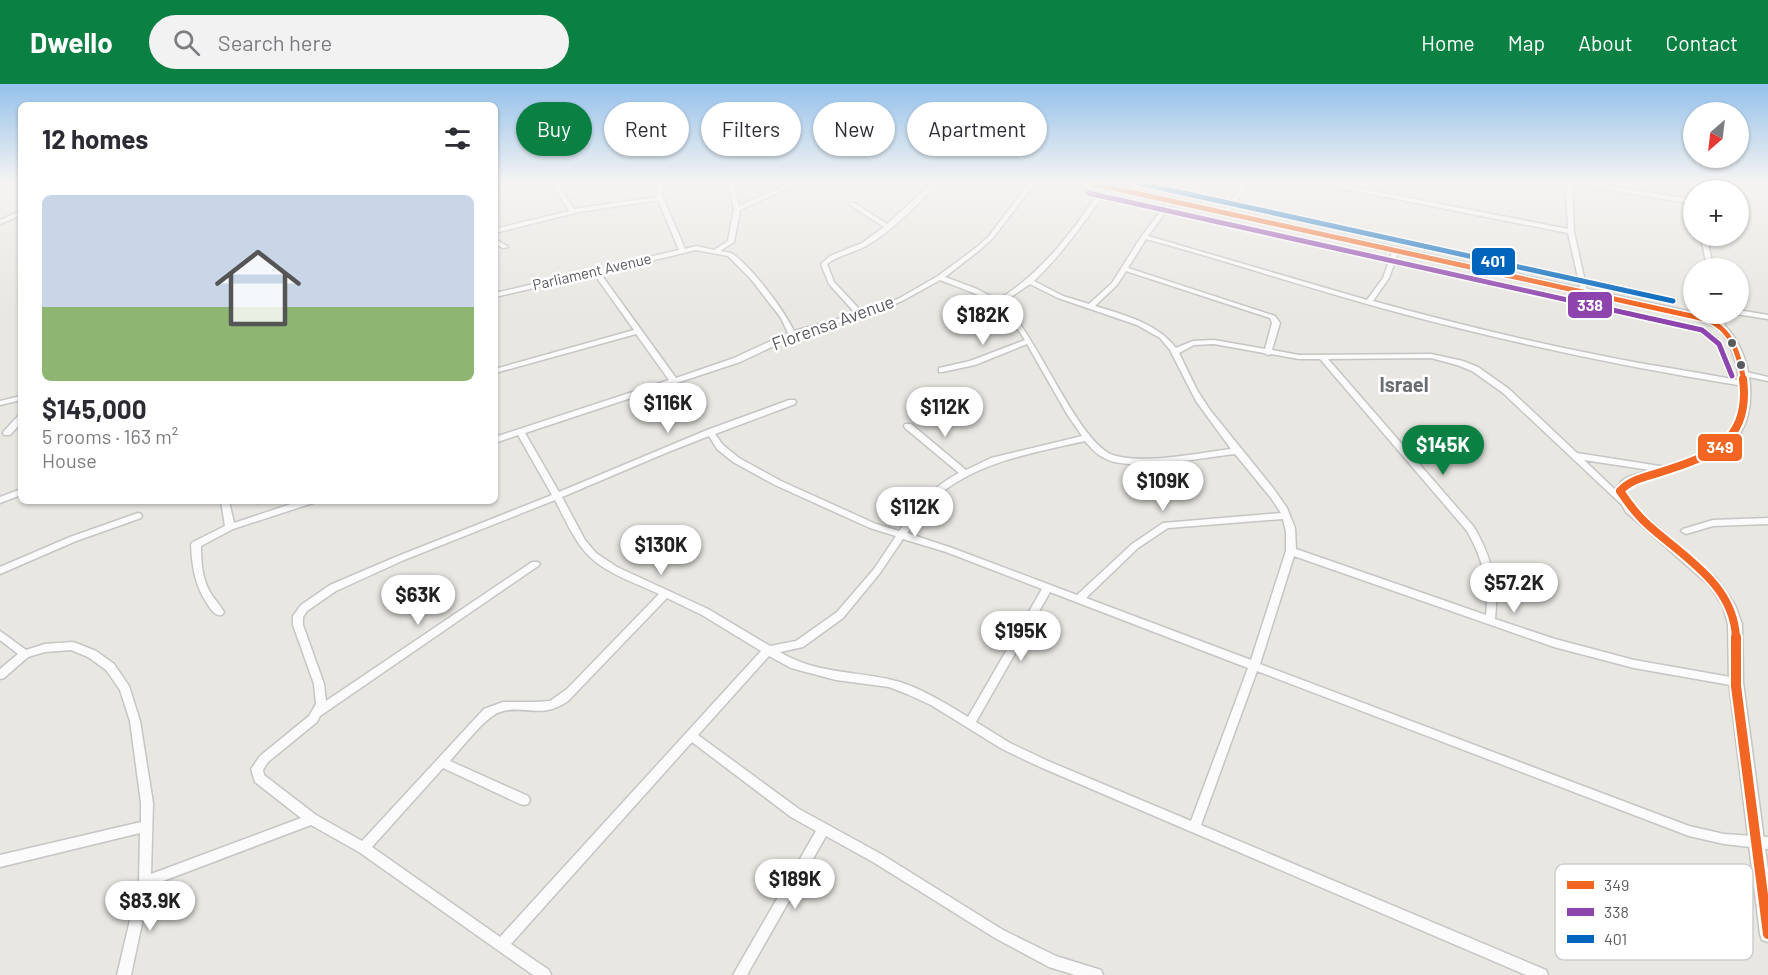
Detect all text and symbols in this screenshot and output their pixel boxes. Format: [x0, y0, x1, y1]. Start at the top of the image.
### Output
search box [149, 15, 569, 69]
text: Dwello [30, 25, 113, 59]
icon: search [170, 26, 203, 59]
text: Search here [218, 29, 332, 55]
text: Home [1421, 30, 1475, 55]
text: Map [1508, 30, 1545, 55]
text: About [1578, 30, 1633, 55]
text: Contact [1666, 30, 1738, 55]
chip: Buy [516, 102, 592, 156]
chip: Rent [604, 102, 689, 156]
chip: Filters [701, 102, 801, 156]
chip: New [813, 102, 895, 156]
chip: Apartment [907, 102, 1047, 156]
north arrow [1683, 102, 1749, 168]
map controls [1683, 102, 1749, 324]
icon: filters [441, 122, 474, 155]
text: 12 homes [42, 123, 148, 154]
button: + [1683, 180, 1749, 246]
icon: home [204, 234, 312, 342]
line badge: 401 [1471, 247, 1516, 276]
street label: Parliament Avenue [531, 249, 653, 293]
text: 401 [1481, 251, 1505, 270]
button: − [1683, 258, 1749, 324]
street label: Florensa Avenue [768, 290, 897, 354]
line badge: 338 [1567, 291, 1613, 319]
pin: $182K [941, 295, 1025, 346]
text: 338 [1577, 295, 1603, 314]
text: $182K [956, 302, 1010, 326]
unlabelled marker [1726, 337, 1738, 349]
unlabelled marker [1735, 359, 1747, 371]
district label: Israel [1379, 372, 1429, 396]
pin: $116K [626, 383, 710, 434]
pin: $112K [903, 387, 987, 438]
text: $116K [644, 390, 693, 414]
text: $145,000 [42, 393, 147, 424]
text: $112K [920, 394, 970, 418]
text: 5 rooms · 163 m² [42, 424, 178, 448]
pin: $145K [1401, 425, 1485, 476]
text: $145K [1416, 432, 1470, 456]
line badge: 349 [1697, 433, 1743, 462]
text: 349 [1707, 437, 1733, 456]
text: House [42, 448, 97, 472]
pin: $109K [1121, 461, 1205, 512]
text: $109K [1136, 468, 1190, 492]
pin: $112K [873, 487, 957, 538]
text: $112K [890, 494, 940, 518]
pin: $130K [619, 525, 703, 576]
text: $130K [634, 532, 688, 556]
pin: $57.2K [1465, 563, 1563, 614]
text: $57.2K [1484, 570, 1544, 594]
pin: $63K [382, 575, 454, 626]
text: $63K [395, 582, 441, 606]
pin: $195K [979, 611, 1063, 662]
text: $195K [995, 618, 1047, 642]
pin: $189K [753, 859, 837, 910]
legend [1555, 864, 1753, 960]
text: $189K [769, 866, 821, 890]
text: 349 [1604, 875, 1629, 894]
pin: $83.9K [101, 881, 199, 932]
text: $83.9K [119, 888, 181, 912]
text: 338 [1604, 902, 1629, 921]
text: 401 [1604, 929, 1627, 948]

